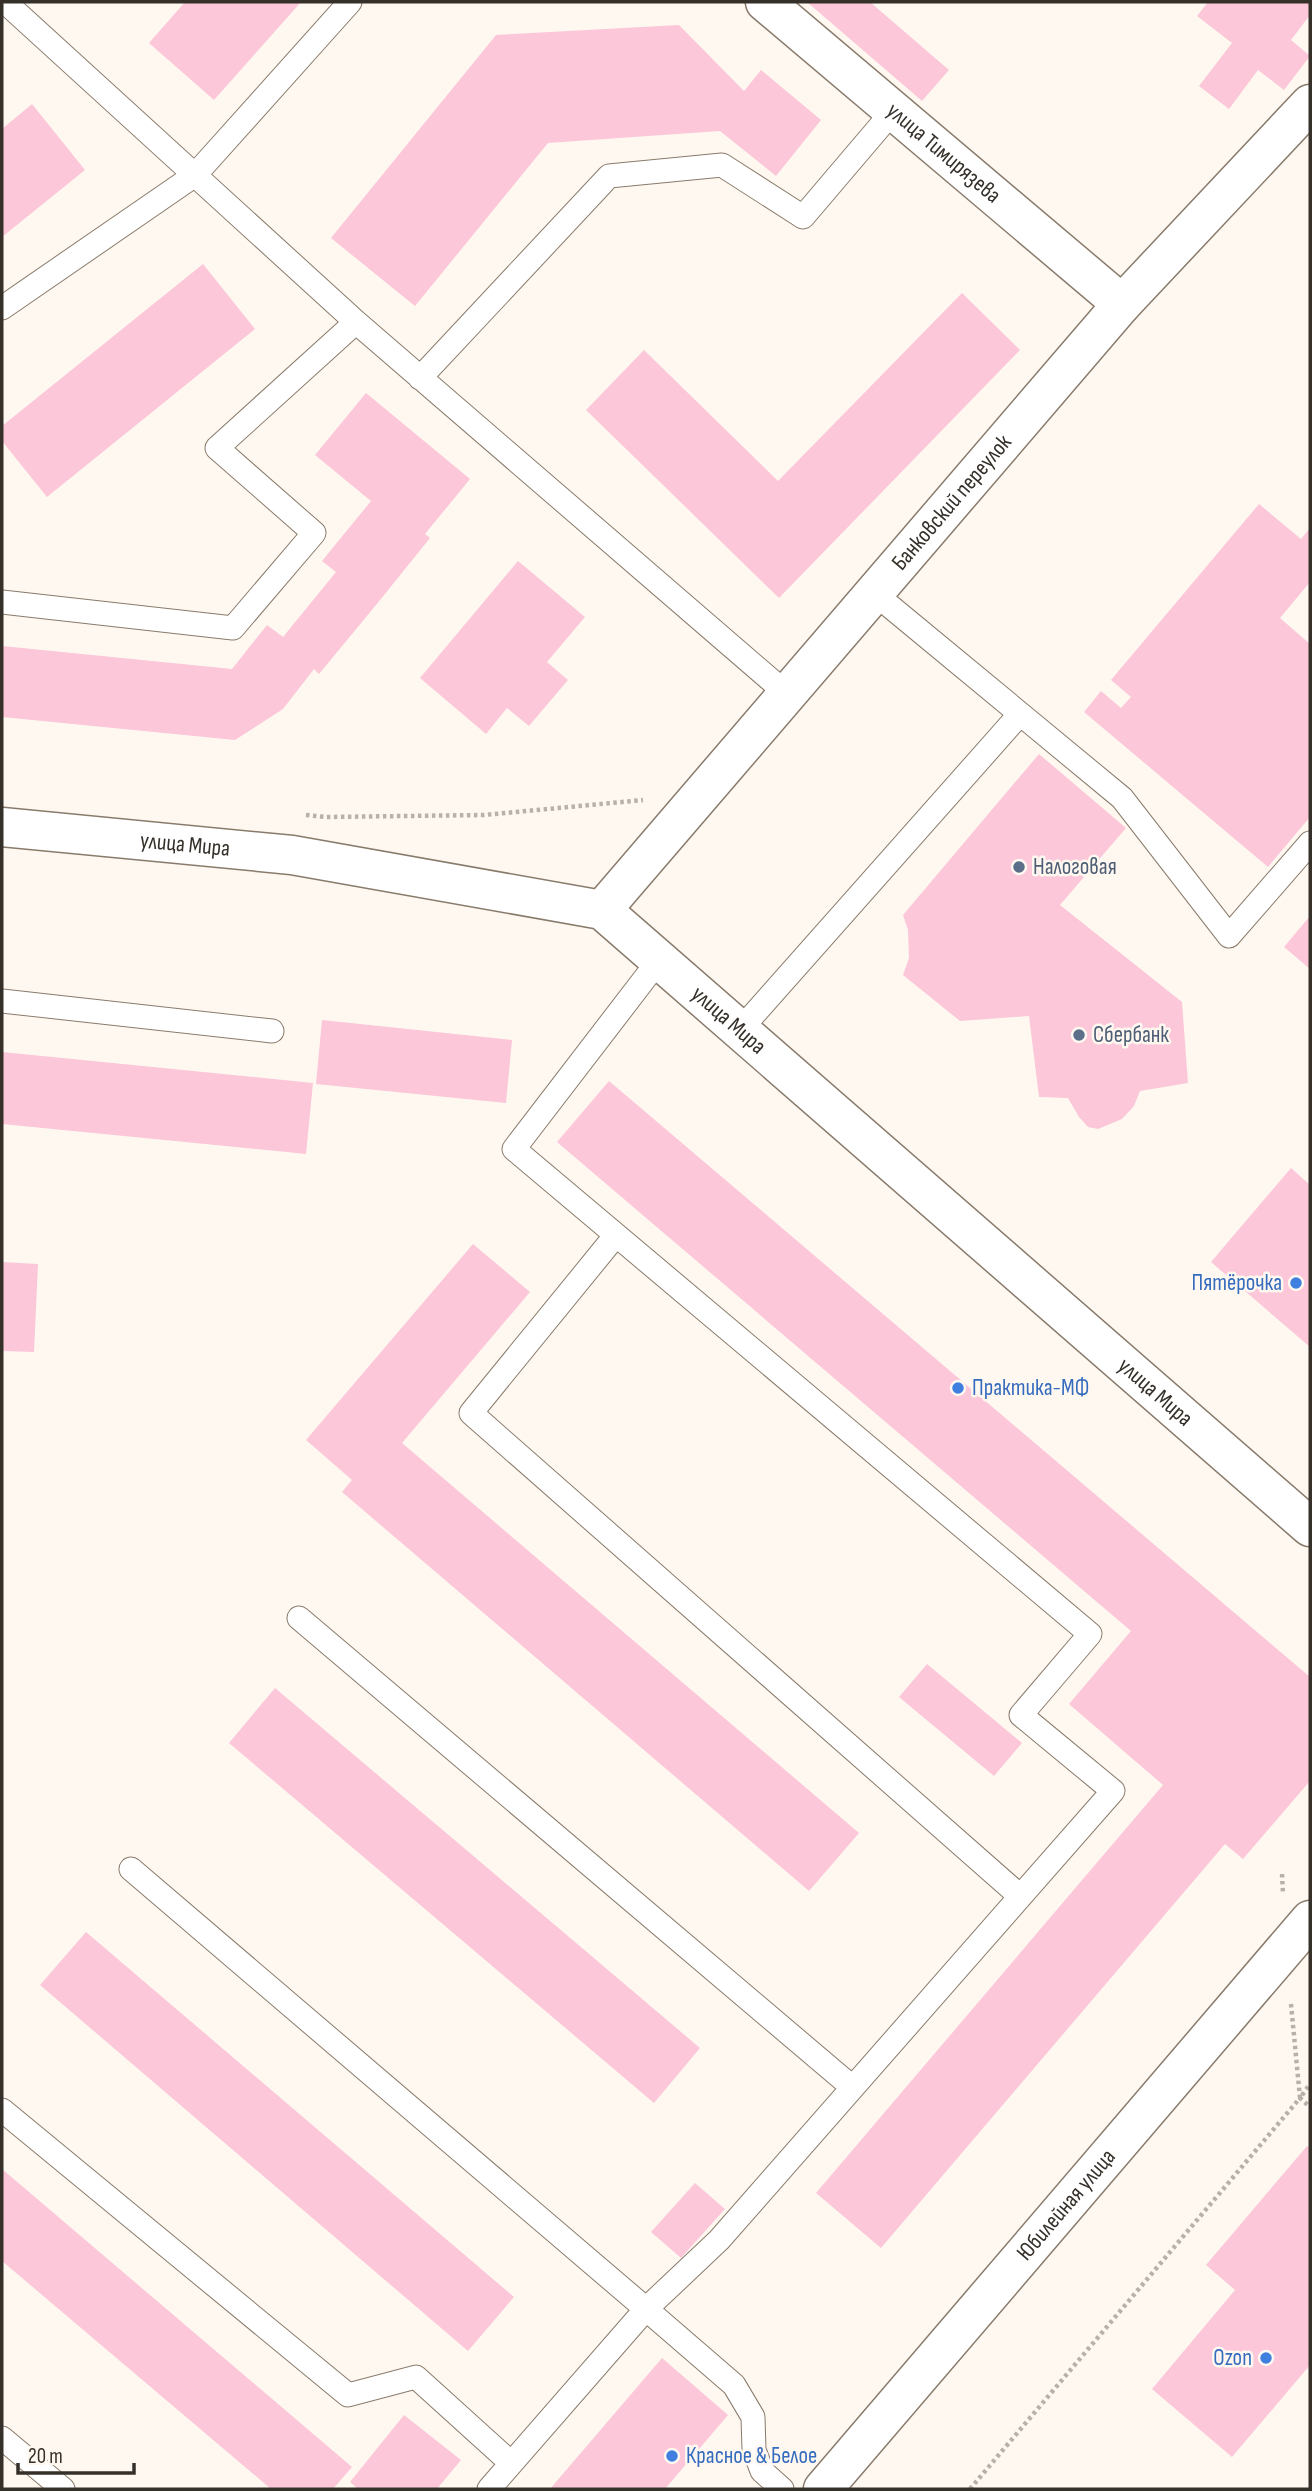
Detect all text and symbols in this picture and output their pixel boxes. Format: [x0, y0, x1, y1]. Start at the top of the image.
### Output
street label: улица Тимирязева [881, 97, 1007, 209]
street label: Банковский переулок [886, 429, 1018, 576]
street label: улица Мира [139, 826, 231, 863]
place label: Налоговая [1033, 853, 1117, 881]
marker: Налоговая [1011, 859, 1027, 875]
street label: улица Мира [685, 980, 772, 1060]
place label: Сбербанк [1093, 1021, 1169, 1049]
marker: Сбербанк [1071, 1027, 1087, 1043]
place label: Пятёрочка [1192, 1269, 1282, 1297]
marker: Пятёрочка [1288, 1275, 1304, 1291]
street label: улица Мира [1112, 1352, 1198, 1432]
place label: Практика-МФ [972, 1374, 1089, 1402]
marker: Практика-МФ [950, 1380, 966, 1396]
street label: Юбилейная улица [1011, 2143, 1122, 2266]
place label: Ozon [1213, 2344, 1252, 2372]
marker: Ozon [1258, 2350, 1274, 2366]
scale bar [18, 2432, 133, 2476]
place label: Красное & Белое [686, 2442, 817, 2470]
text: 20 m [28, 2444, 63, 2469]
marker: Красное & Белое [664, 2448, 680, 2464]

